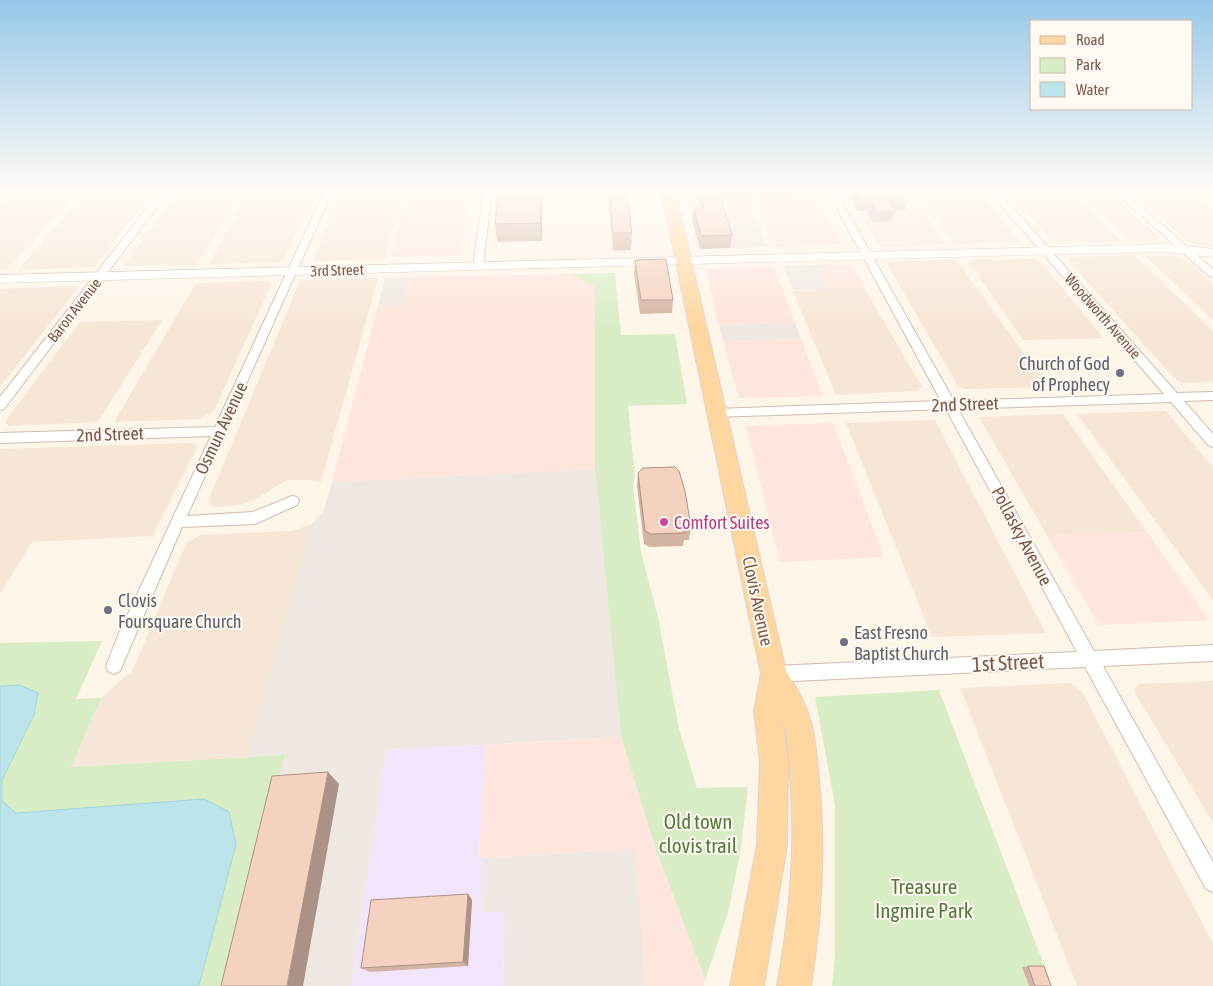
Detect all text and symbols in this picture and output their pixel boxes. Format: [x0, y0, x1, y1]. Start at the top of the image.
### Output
legend [1030, 20, 1193, 110]
text: Road [1076, 31, 1105, 48]
text: Park [1076, 56, 1101, 73]
text: Water [1076, 81, 1109, 98]
street label: 3rd Street [310, 261, 364, 279]
street label: Woodworth Avenue [1062, 270, 1145, 362]
street label: Baron Avenue [44, 275, 104, 345]
place label: Church of God of Prophecy [1019, 353, 1110, 395]
marker: Church of God of Prophecy [1114, 367, 1126, 379]
street label: Osmun Avenue [190, 378, 252, 478]
street label: 2nd Street [931, 392, 999, 416]
street label: 2nd Street [76, 422, 144, 446]
street label: Pollasky Avenue [987, 483, 1057, 589]
place label: Comfort Suites [674, 512, 770, 533]
marker: Comfort Suites [658, 516, 670, 528]
street label: Clovis Avenue [738, 554, 778, 648]
place label: Clovis Foursquare Church [118, 590, 241, 632]
marker: Clovis Foursquare Church [102, 604, 114, 616]
place label: East Fresno Baptist Church [854, 622, 949, 664]
marker: East Fresno Baptist Church [838, 636, 850, 648]
street label: 1st Street [971, 648, 1045, 676]
park label: Old town clovis trail [659, 809, 738, 857]
park label: Treasure Ingmire Park [875, 874, 973, 922]

